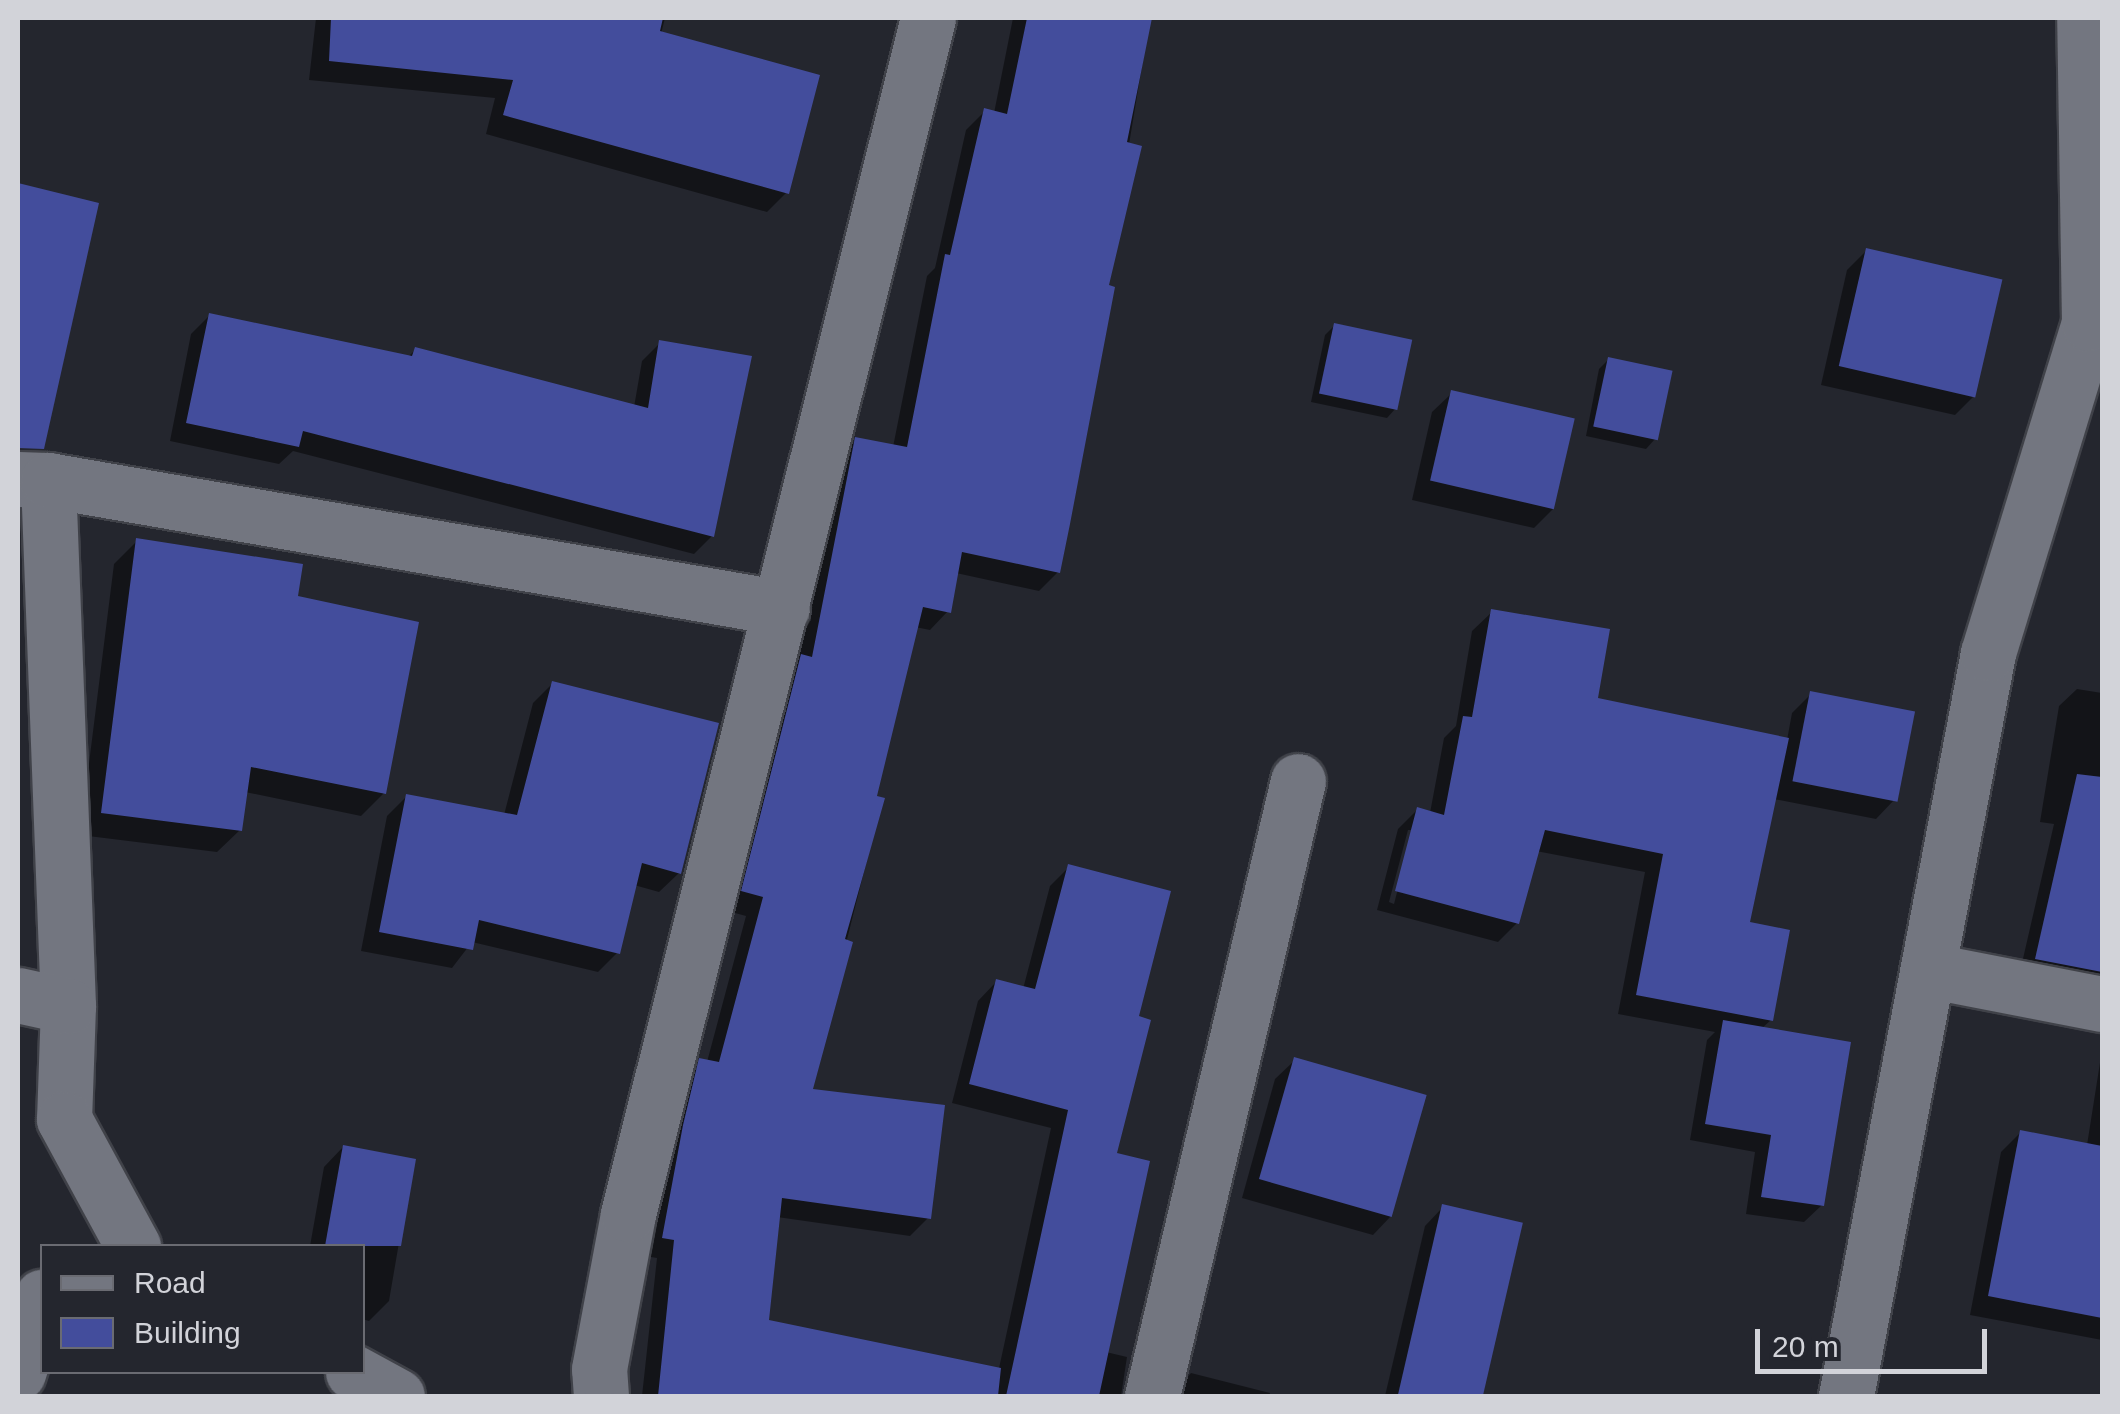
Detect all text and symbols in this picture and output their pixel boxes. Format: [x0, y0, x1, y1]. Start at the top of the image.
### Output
legend [40, 1244, 365, 1374]
text: Road [134, 1266, 206, 1299]
scale bar [1760, 1309, 1992, 1371]
text: Building [134, 1316, 241, 1349]
text: 20 m [1772, 1330, 1839, 1363]

